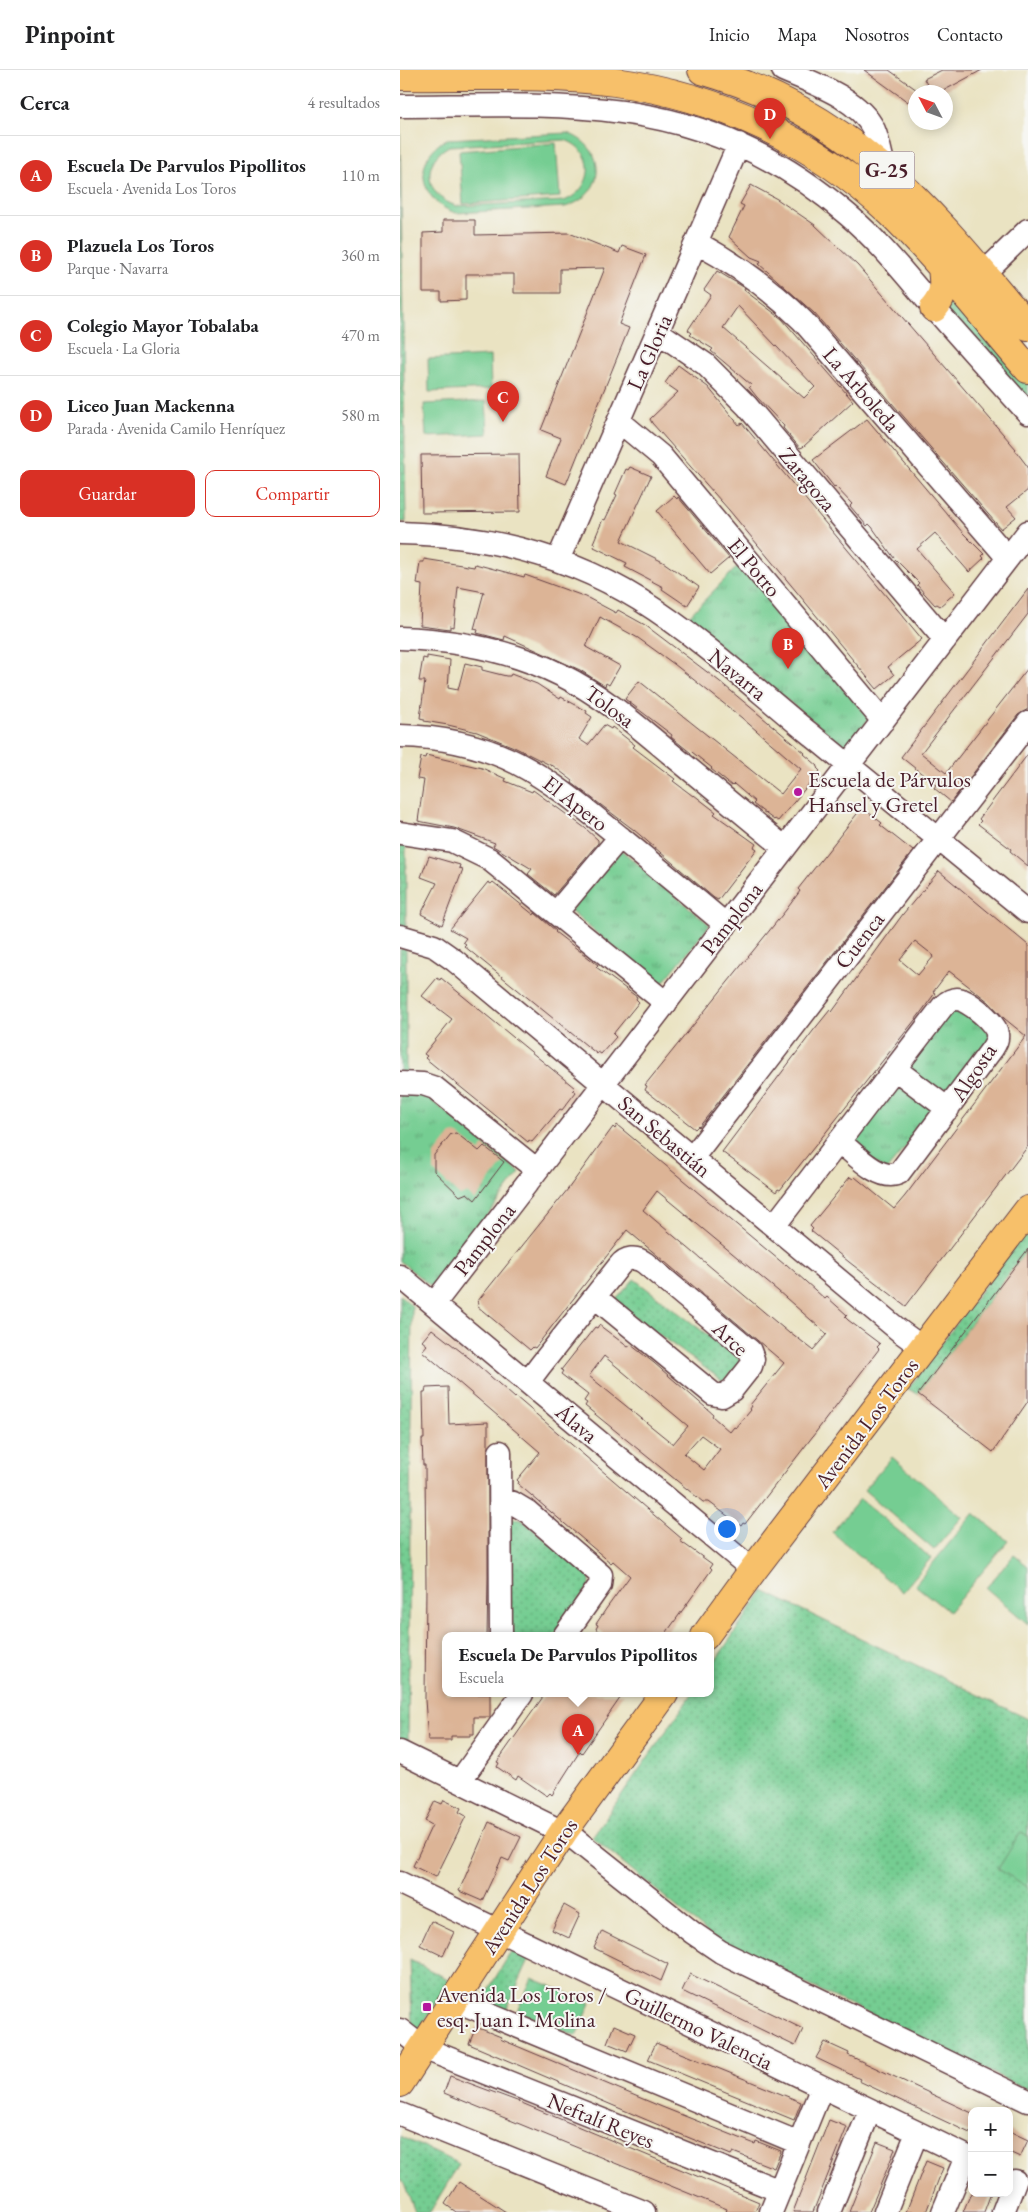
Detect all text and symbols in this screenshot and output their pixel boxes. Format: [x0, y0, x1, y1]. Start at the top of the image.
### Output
text: Pinpoint [25, 19, 115, 50]
text: Inicio [709, 23, 750, 46]
text: Mapa [778, 23, 817, 46]
text: Nosotros [845, 23, 909, 46]
text: Contacto [937, 23, 1003, 46]
north arrow [908, 85, 953, 130]
text: Cerca [20, 89, 70, 116]
text: 4 resultados [308, 92, 380, 113]
pin: D [754, 98, 786, 139]
road number: G-25 [860, 152, 914, 188]
text: Escuela De Parvulos Pipollitos [67, 153, 306, 178]
text: A [30, 165, 42, 186]
text: 110 m [341, 165, 380, 186]
text: Escuela · Avenida Los Toros [67, 178, 236, 199]
text: Plazuela Los Toros [67, 233, 214, 258]
text: B [31, 245, 41, 266]
text: 360 m [341, 245, 380, 266]
text: Parque · Navarra [67, 258, 168, 279]
street label: La Gloria [620, 310, 679, 395]
text: Colegio Mayor Tobalaba [67, 313, 259, 338]
text: C [30, 325, 42, 346]
text: 470 m [341, 325, 380, 346]
text: Escuela · La Gloria [67, 338, 180, 359]
street label: La Arboleda [817, 341, 907, 438]
pin: C [487, 381, 519, 422]
text: Liceo Juan Mackenna [67, 393, 235, 418]
text: D [30, 405, 42, 426]
text: 580 m [341, 405, 380, 426]
text: Parada · Avenida Camilo Henríquez [67, 418, 285, 439]
street label: Zaragoza [772, 441, 843, 518]
button: Guardar [20, 470, 195, 517]
button: Compartir [205, 470, 380, 517]
street label: El Potro [721, 532, 788, 603]
pin: B [772, 628, 804, 669]
street label: Navarra [702, 642, 773, 707]
street label: Tolosa [579, 678, 641, 734]
place label: Escuela de Párvulos Hansel y Gretel [808, 765, 971, 819]
street label: El Apero [537, 769, 614, 838]
marker: Escuela de Párvulos Hansel y Gretel [792, 786, 804, 798]
street label: Pamplona [694, 876, 769, 961]
street label: Cuenca [828, 906, 891, 975]
street label: Algosta [943, 1038, 1003, 1108]
street label: San Sebastián [612, 1089, 718, 1184]
street label: Pamplona [447, 1197, 522, 1282]
street label: Arce [706, 1314, 755, 1363]
street label: Avenida Los Toros [807, 1352, 925, 1495]
street label: Álava [549, 1397, 604, 1450]
your location [714, 1516, 740, 1542]
popup [442, 1632, 714, 1697]
text: Escuela De Parvulos Pipollitos [459, 1642, 697, 1667]
text: Escuela [459, 1667, 504, 1688]
pin: A [562, 1714, 594, 1755]
street label: Avenida Los Toros [474, 1813, 584, 1961]
place label: Avenida Los Toros / esq. Juan I. Molina [436, 1980, 607, 2034]
street label: Guillermo Valencia [620, 1980, 778, 2077]
marker: Avenida Los Toros / esq. Juan I. Molina [421, 2001, 433, 2013]
street label: Neftalí Reyes [543, 2086, 659, 2155]
map controls [968, 2107, 1013, 2197]
button: + [968, 2107, 1013, 2152]
button: − [968, 2152, 1013, 2197]

